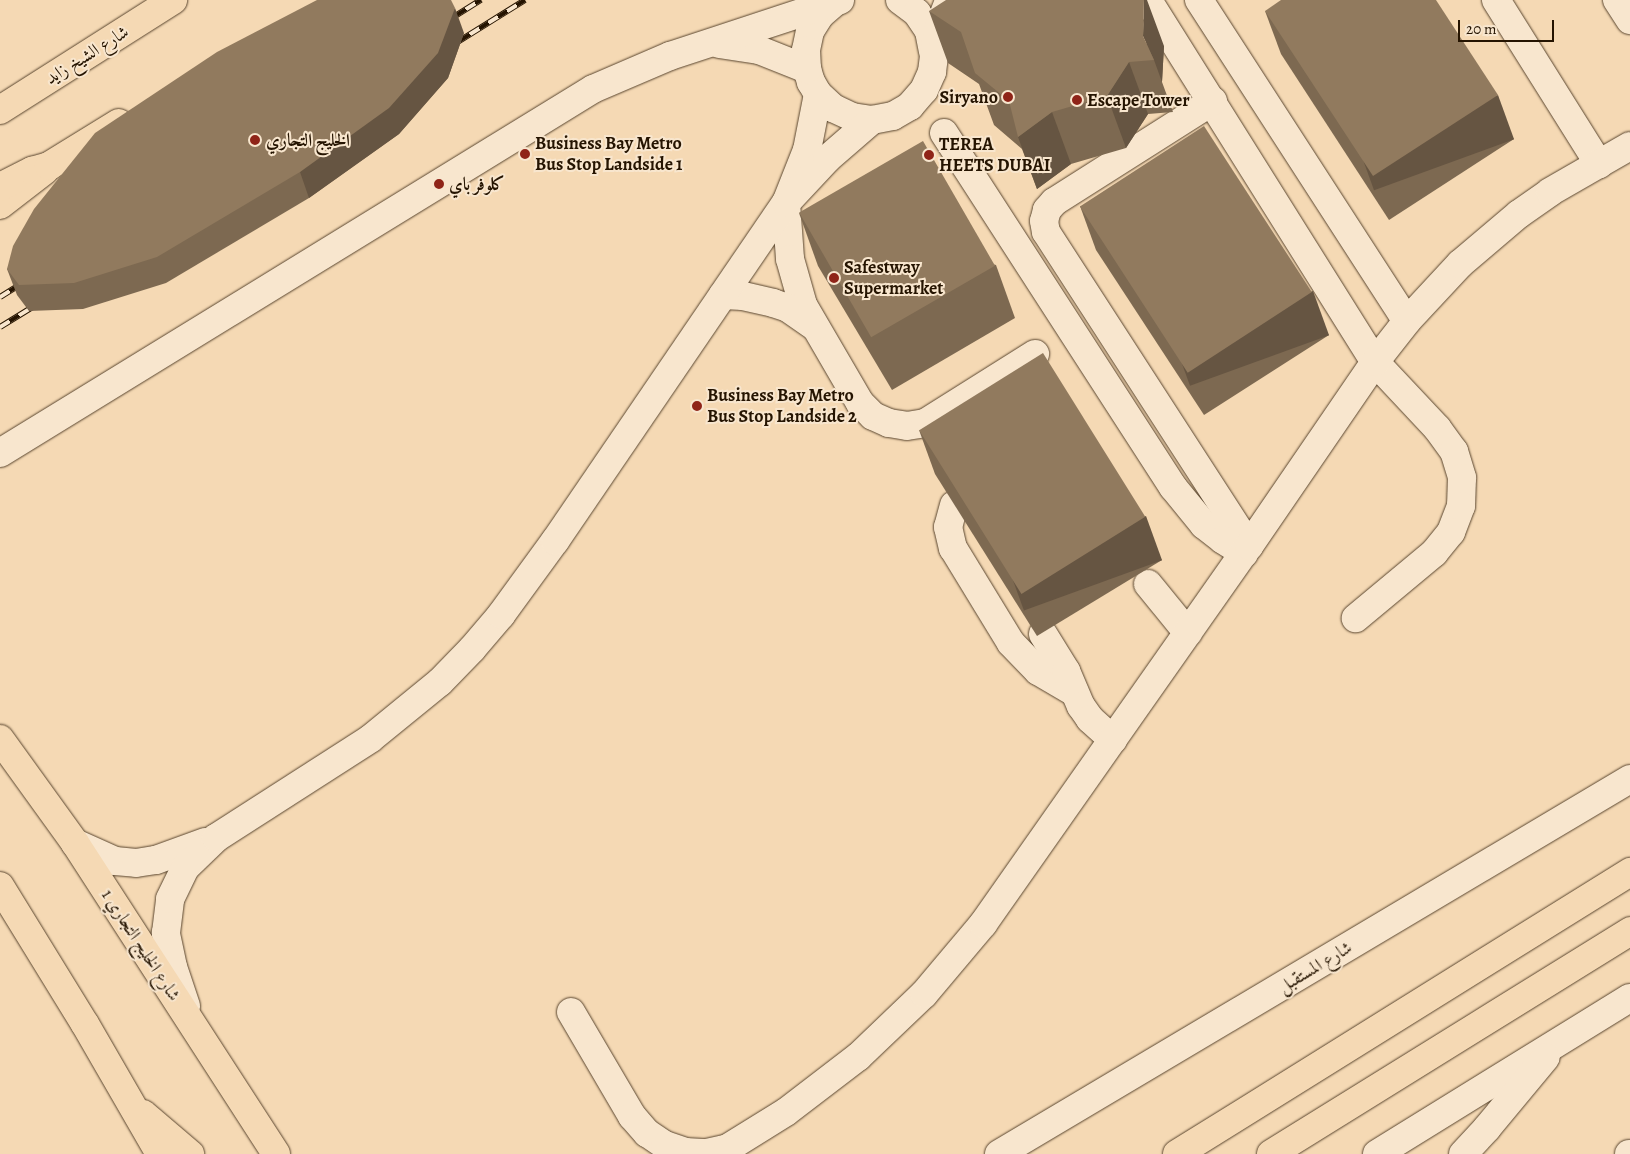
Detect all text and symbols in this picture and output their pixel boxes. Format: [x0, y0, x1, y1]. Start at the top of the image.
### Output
scale bar [1460, 10, 1556, 42]
text: 20 m [1466, 19, 1497, 39]
street label: شارع الشيخ زايد [41, 21, 133, 89]
place label: Siryano [939, 86, 998, 108]
place label: Escape Tower [1087, 89, 1190, 111]
marker: Siryano [1002, 91, 1014, 103]
marker: Escape Tower [1071, 94, 1083, 106]
place label: الخليج التجاري [266, 129, 350, 151]
marker: الخليج التجاري [248, 133, 262, 147]
place label: Business Bay Metro Bus Stop Landside 1 [535, 133, 683, 176]
place label: TEREA HEETS DUBAI [939, 134, 1050, 176]
marker: Business Bay Metro Bus Stop Landside 1 [519, 148, 531, 160]
marker: TEREA HEETS DUBAI [923, 149, 935, 161]
place label: كلوفر باي [449, 173, 505, 195]
marker: كلوفر باي [433, 178, 445, 190]
place label: Safestway Supermarket [844, 257, 943, 300]
marker: Safestway Supermarket [828, 272, 840, 284]
place label: Business Bay Metro Bus Stop Landside 2 [707, 385, 857, 428]
marker: Business Bay Metro Bus Stop Landside 2 [691, 400, 703, 412]
street label: شارع الخليج التجاري 1 [97, 885, 185, 1005]
street label: شارع المستقبل [1274, 936, 1356, 998]

